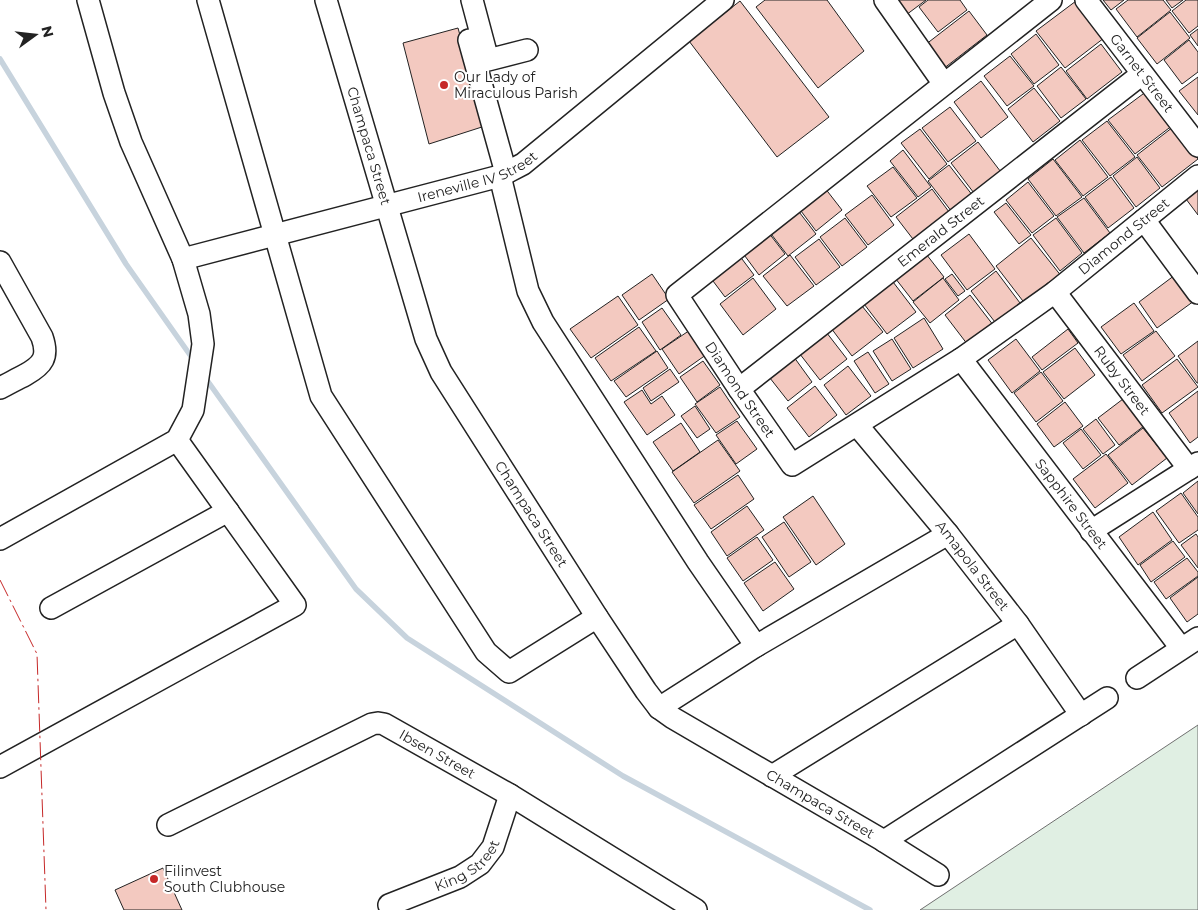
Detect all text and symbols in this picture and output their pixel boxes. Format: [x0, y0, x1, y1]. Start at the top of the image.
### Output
north arrow [10, 10, 60, 60]
text: N [37, 24, 58, 39]
street label: Garnet Street [1106, 30, 1178, 116]
place label: Our Lady of Miraculous Parish [454, 68, 578, 102]
marker: Our Lady of Miraculous Parish [438, 79, 450, 91]
street label: Champaca Street [343, 85, 395, 207]
street label: Ireneville IV Street [415, 147, 541, 206]
street label: Emerald Street [894, 192, 988, 271]
street label: Diamond Street [1074, 194, 1173, 279]
street label: Diamond Street [701, 338, 779, 441]
street label: Ruby Street [1090, 342, 1154, 419]
street label: Sapphire Street [1031, 455, 1112, 553]
street label: Champaca Street [491, 457, 572, 571]
street label: Amapola Street [932, 517, 1013, 615]
street label: Ibsen Street [396, 725, 479, 783]
street label: Champaca Street [763, 765, 878, 843]
street label: King Street [432, 837, 504, 895]
place label: Filinvest South Clubhouse [164, 862, 285, 896]
marker: Filinvest South Clubhouse [148, 873, 160, 885]

